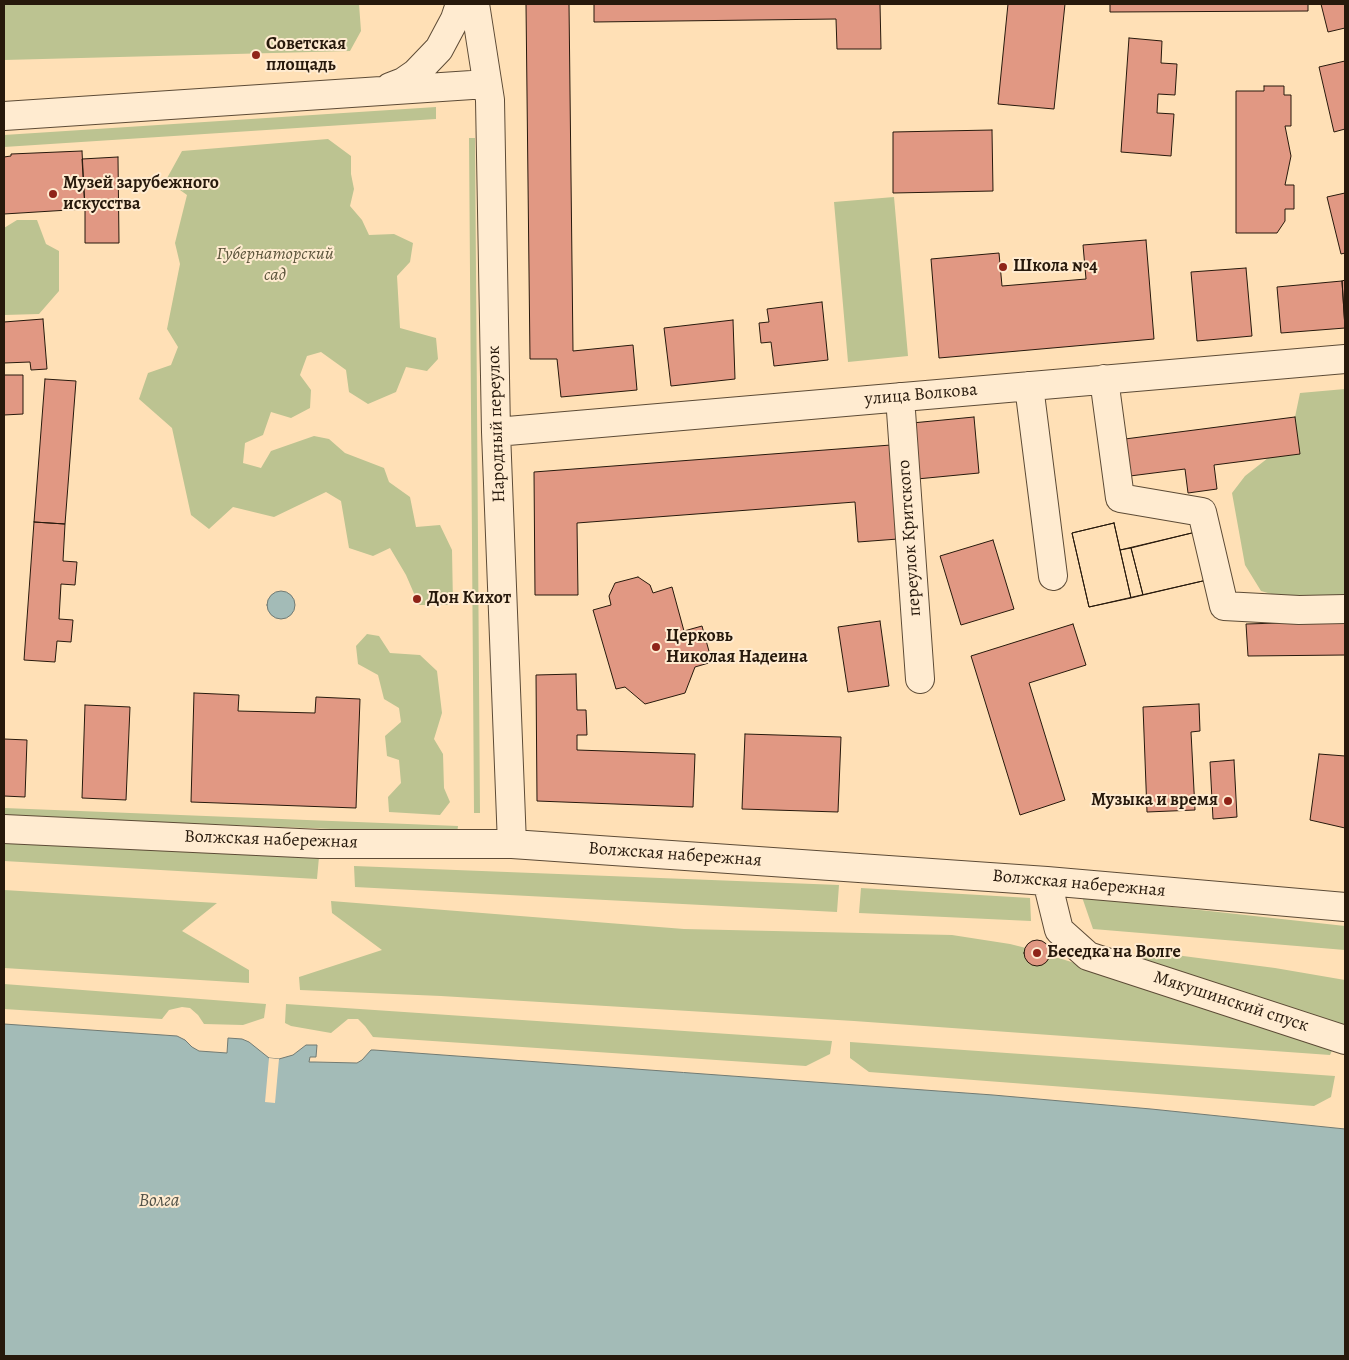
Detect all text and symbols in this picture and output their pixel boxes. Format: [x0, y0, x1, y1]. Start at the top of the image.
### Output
place label: Советская площадь [266, 34, 346, 76]
marker: Советская площадь [250, 49, 262, 61]
place label: Музей зарубежного искусства [63, 173, 219, 215]
marker: Музей зарубежного искусства [47, 188, 59, 200]
park label: Губернаторский сад [216, 244, 334, 286]
place label: Школа №4 [1013, 256, 1098, 278]
marker: Школа №4 [997, 261, 1009, 273]
street label: Народный переулок [483, 345, 511, 503]
street label: улица Волкова [864, 379, 978, 411]
street label: переулок Критского [894, 459, 926, 617]
place label: Дон Кихот [427, 588, 511, 610]
marker: Дон Кихот [411, 593, 423, 605]
place label: Церковь Николая Надеина [666, 626, 808, 669]
marker: Церковь Николая Надеина [650, 641, 662, 653]
place label: Музыка и время [1091, 790, 1218, 812]
marker: Музыка и время [1222, 795, 1234, 807]
street label: Волжская набережная [184, 826, 358, 854]
street label: Волжская набережная [588, 838, 762, 872]
street label: Волжская набережная [991, 866, 1167, 902]
place label: Беседка на Волге [1047, 942, 1181, 964]
marker: Беседка на Волге [1031, 947, 1043, 959]
street label: Мякушинский спуск [1151, 967, 1311, 1037]
water label: Волга [138, 1190, 180, 1212]

